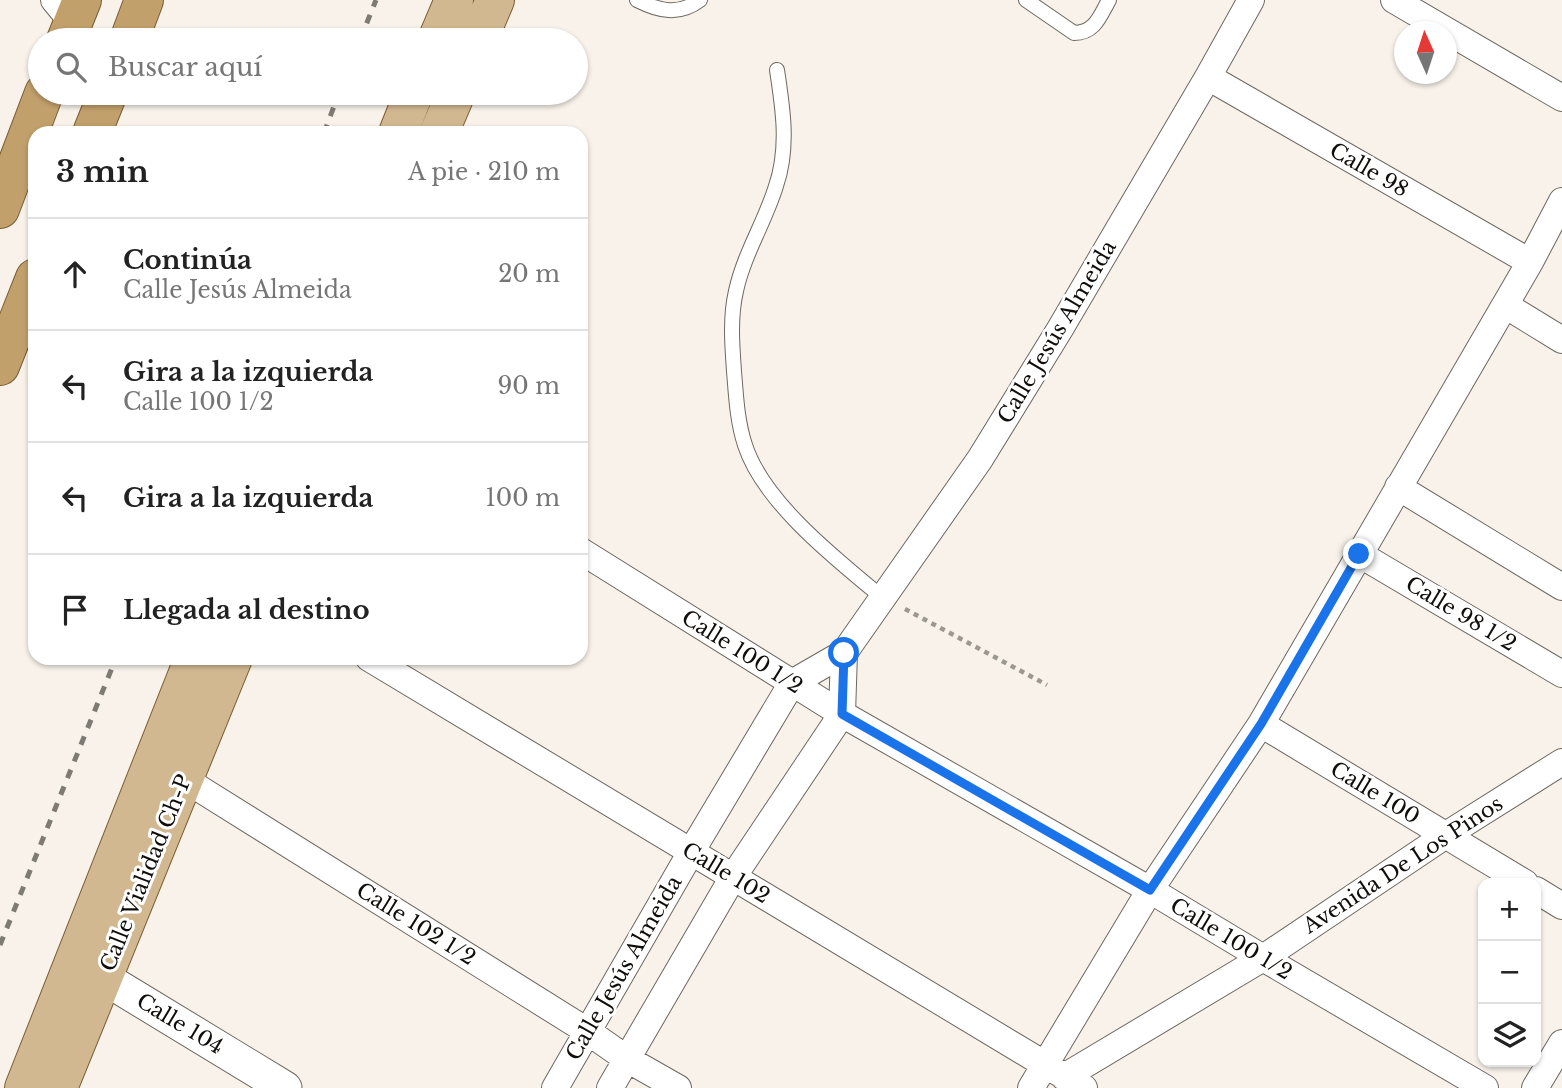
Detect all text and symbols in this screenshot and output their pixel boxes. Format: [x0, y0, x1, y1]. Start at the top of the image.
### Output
north arrow [1394, 21, 1457, 84]
search box [28, 28, 588, 105]
icon: search [52, 48, 90, 86]
text: Buscar aquí [108, 51, 262, 83]
street label: Calle 98 [1325, 137, 1413, 203]
text: 3 min [56, 153, 149, 190]
text: A pie · 210 m [408, 158, 560, 186]
street label: Calle Jesús Almeida [992, 235, 1122, 428]
text: Continúa [123, 244, 252, 276]
icon: ahead [56, 255, 94, 293]
text: 20 m [498, 260, 560, 288]
text: Calle Jesús Almeida [123, 276, 352, 304]
text: Gira a la izquierda [123, 356, 373, 388]
icon: left [56, 367, 94, 405]
text: 90 m [498, 372, 560, 400]
text: Calle 100 1/2 [123, 388, 274, 416]
icon: left [56, 479, 94, 517]
text: Gira a la izquierda [123, 482, 373, 514]
text: 100 m [486, 484, 560, 512]
route end [1343, 538, 1374, 569]
street label: Calle 98 1/2 [1401, 571, 1521, 657]
icon: arrive [56, 591, 94, 629]
text: Llegada al destino [123, 594, 370, 626]
street label: Calle 100 1/2 [677, 605, 807, 699]
route start [828, 637, 859, 668]
street label: Calle 100 [1326, 756, 1424, 830]
street label: Calle Vialidad Ch-P [95, 771, 197, 975]
street label: Avenida De Los Pinos [1297, 791, 1508, 940]
street label: Calle 102 [678, 837, 774, 909]
street label: Calle Jesús Almeida [561, 871, 688, 1065]
street label: Calle 102 1/2 [352, 877, 480, 971]
map controls [1478, 878, 1541, 1067]
button: + [1478, 878, 1541, 941]
street label: Calle 100 1/2 [1165, 892, 1297, 986]
button: − [1478, 941, 1541, 1004]
street label: Calle 104 [132, 988, 228, 1060]
button: layers [1478, 1004, 1541, 1067]

